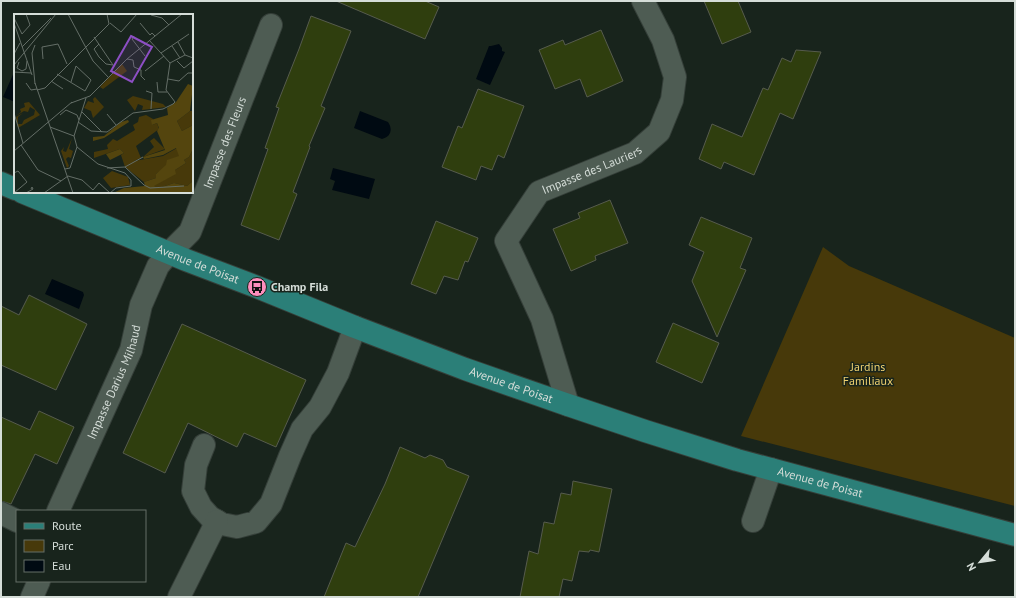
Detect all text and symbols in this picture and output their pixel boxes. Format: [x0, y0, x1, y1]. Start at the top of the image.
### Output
inset map [14, 14, 193, 193]
street label: Impasse des Fleurs [200, 94, 249, 191]
street label: Impasse des Lauriers [539, 142, 645, 197]
street label: Avenue de Poisat [154, 241, 241, 287]
bus stop icon: Champ Fila [246, 276, 268, 298]
place label: Champ Fila [271, 279, 328, 294]
street label: Impasse Darius Milhaud [84, 323, 143, 441]
park label: Jardins Familiaux [843, 359, 893, 388]
street label: Avenue de Poisat [468, 363, 555, 406]
street label: Avenue de Poisat [776, 463, 864, 501]
legend [16, 510, 146, 582]
text: Route [52, 518, 82, 533]
text: Parc [52, 538, 74, 553]
north arrow [960, 542, 1000, 582]
text: Eau [52, 558, 71, 573]
text: N [963, 560, 979, 573]

